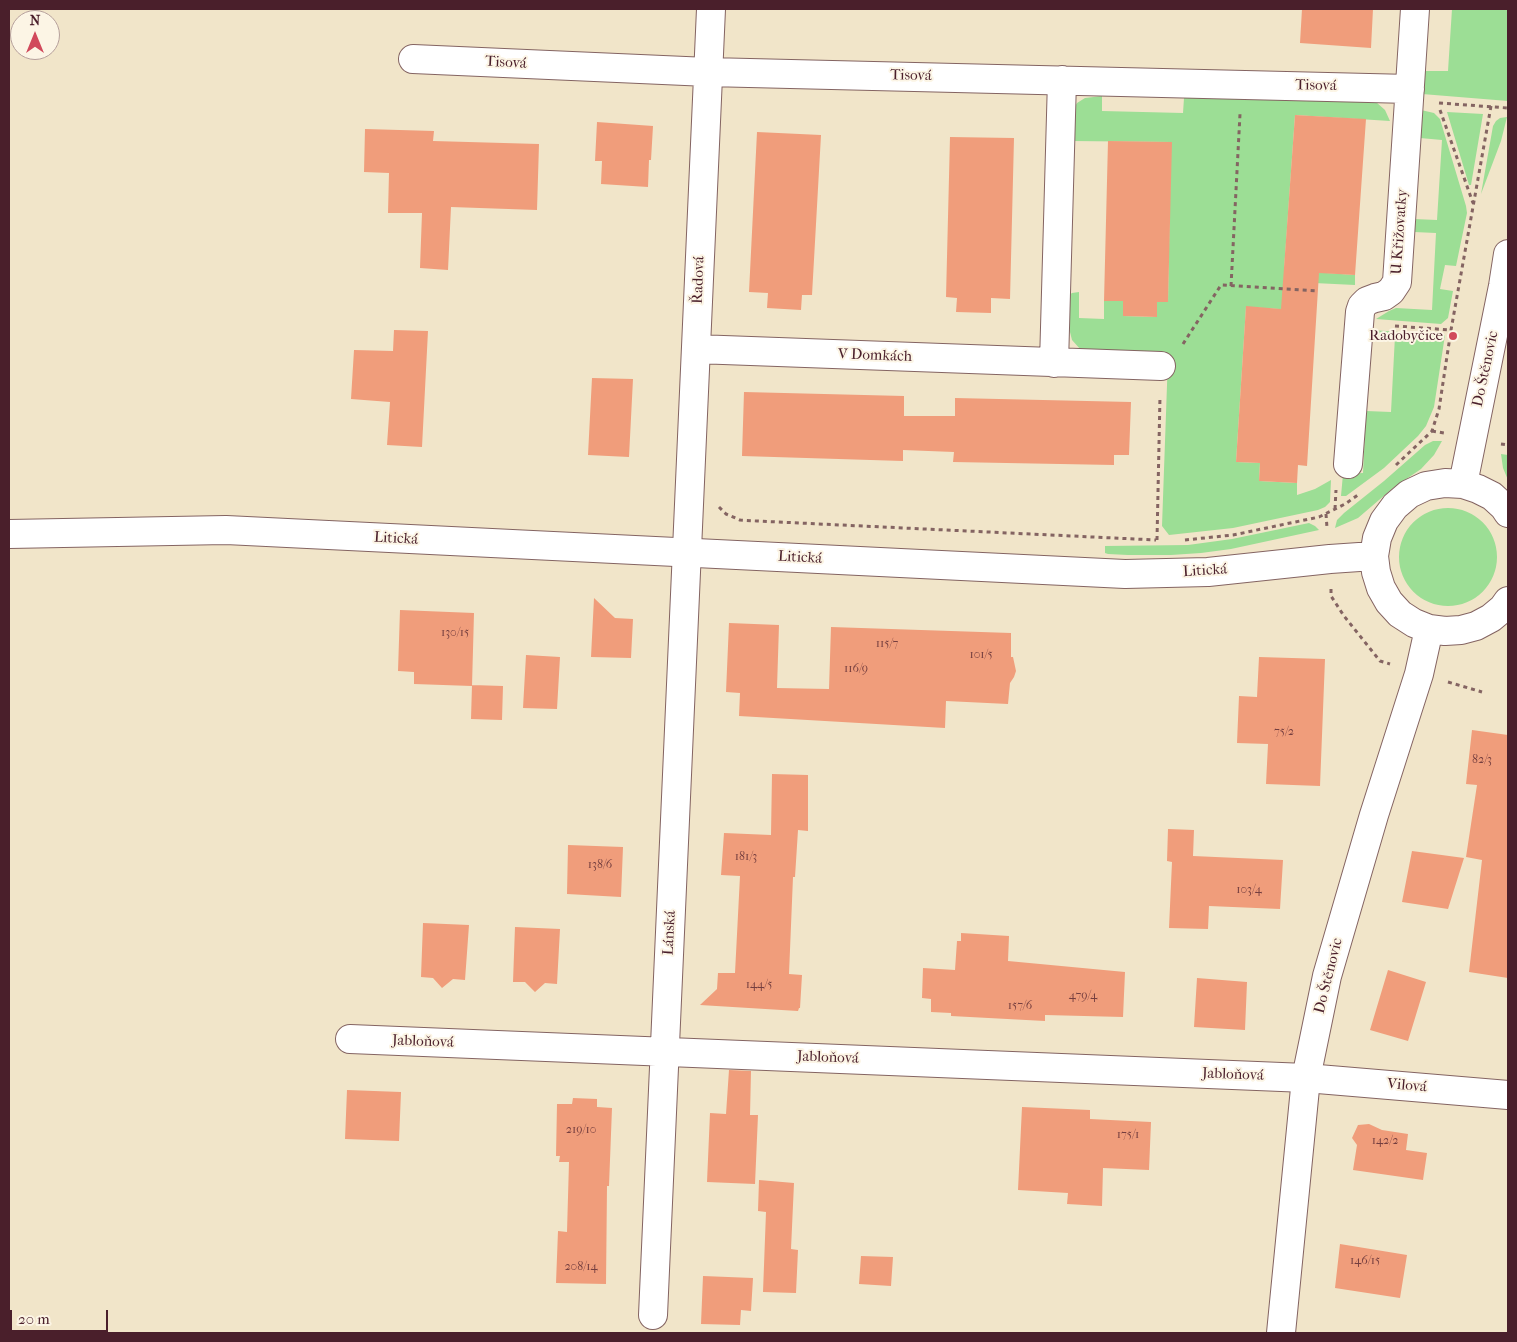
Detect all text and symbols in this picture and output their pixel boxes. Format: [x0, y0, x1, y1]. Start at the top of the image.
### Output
north arrow [10, 10, 60, 60]
text: N [30, 12, 40, 29]
street label: Tisová [485, 53, 527, 73]
street label: Tisová [890, 67, 932, 85]
street label: Tisová [1295, 77, 1337, 95]
street label: U Křižovatky [1388, 189, 1412, 275]
street label: Řadová [689, 256, 709, 304]
place label: Radobyčice [1369, 327, 1443, 345]
street label: Do Štěnovic [1469, 329, 1503, 409]
marker: Radobyčice [1447, 330, 1459, 342]
street label: V Domkách [838, 346, 912, 366]
street label: Litická [373, 529, 419, 549]
street label: Litická [777, 548, 823, 568]
street label: Litická [1182, 560, 1228, 582]
house number: 130/15 [441, 626, 469, 640]
house number: 115/7 [876, 637, 898, 651]
house number: 101/5 [969, 648, 993, 662]
house number: 116/9 [844, 662, 868, 676]
house number: 75/2 [1274, 725, 1294, 739]
house number: 82/3 [1472, 753, 1492, 767]
house number: 181/3 [735, 850, 757, 864]
house number: 138/6 [588, 858, 612, 872]
house number: 103/4 [1236, 883, 1262, 897]
street label: Lánská [660, 910, 680, 956]
street label: Do Štěnovic [1311, 936, 1347, 1016]
house number: 144/5 [746, 978, 772, 992]
house number: 479/4 [1069, 989, 1097, 1003]
house number: 157/6 [1008, 999, 1032, 1013]
street label: Jabloňová [392, 1032, 454, 1052]
street label: Jabloňová [797, 1048, 859, 1068]
street label: Jabloňová [1202, 1065, 1264, 1085]
street label: Vilová [1386, 1075, 1428, 1097]
house number: 219/10 [566, 1123, 596, 1137]
house number: 175/1 [1117, 1128, 1139, 1142]
house number: 142/2 [1372, 1134, 1398, 1148]
house number: 146/15 [1350, 1254, 1380, 1268]
house number: 208/14 [564, 1260, 598, 1274]
scale bar [12, 1300, 110, 1332]
text: 20 m [18, 1310, 50, 1328]

